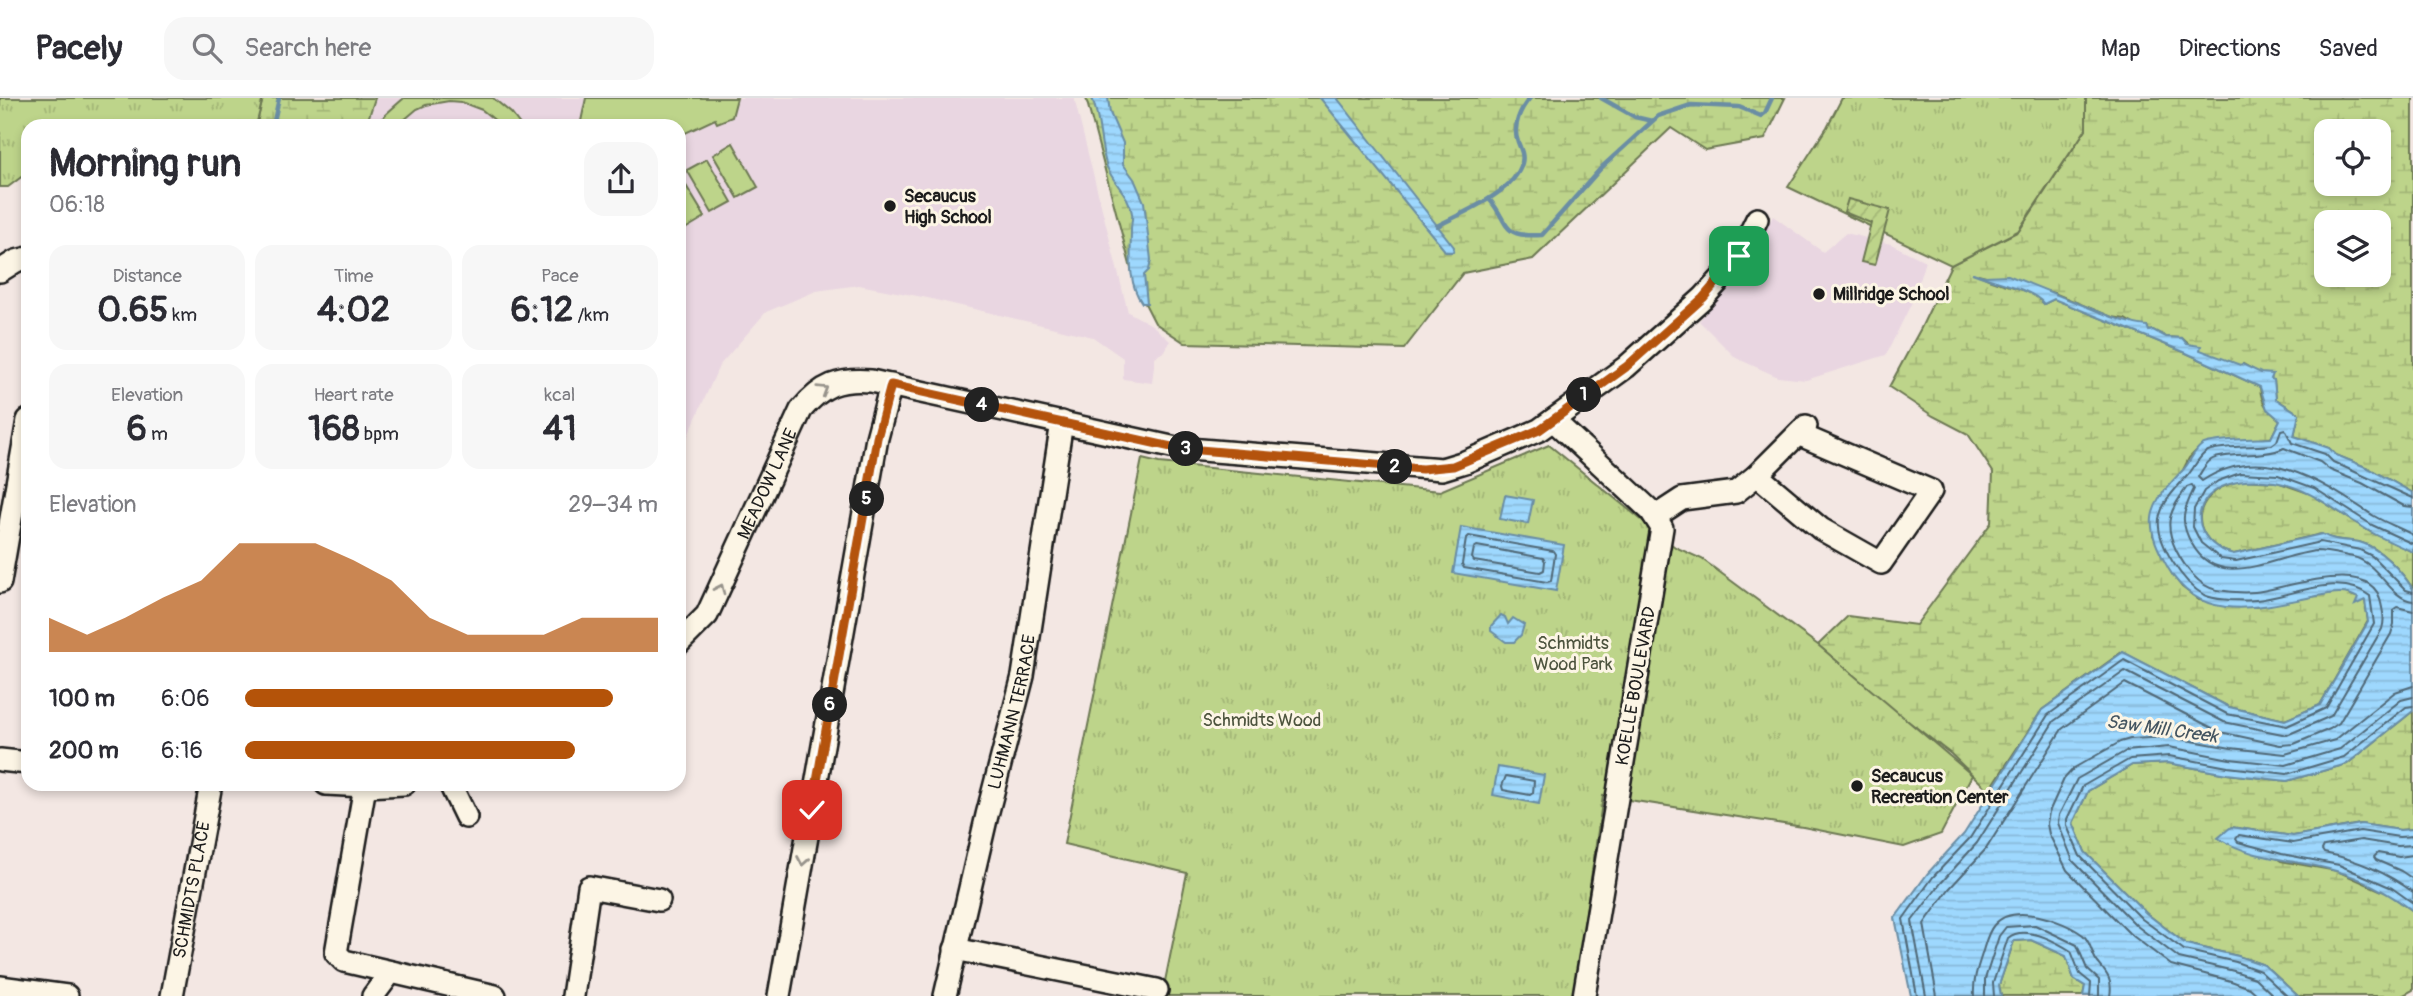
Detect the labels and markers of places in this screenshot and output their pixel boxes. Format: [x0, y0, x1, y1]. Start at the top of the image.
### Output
place label: Secaucus High School [904, 185, 992, 229]
marker: Secaucus High School [882, 198, 898, 214]
pin [1709, 226, 1769, 286]
place label: Millridge School [1833, 283, 1950, 306]
marker: Millridge School [1811, 286, 1827, 302]
pin: 1 [1566, 378, 1602, 412]
pin: 4 [964, 388, 1000, 422]
pin: 3 [1168, 432, 1204, 466]
pin: 2 [1378, 450, 1412, 484]
pin: 5 [850, 482, 884, 516]
pin: 6 [812, 688, 848, 722]
place label: Secaucus Recreation Center [1871, 765, 2009, 809]
marker: Secaucus Recreation Center [1849, 778, 1865, 794]
pin [782, 780, 842, 840]

